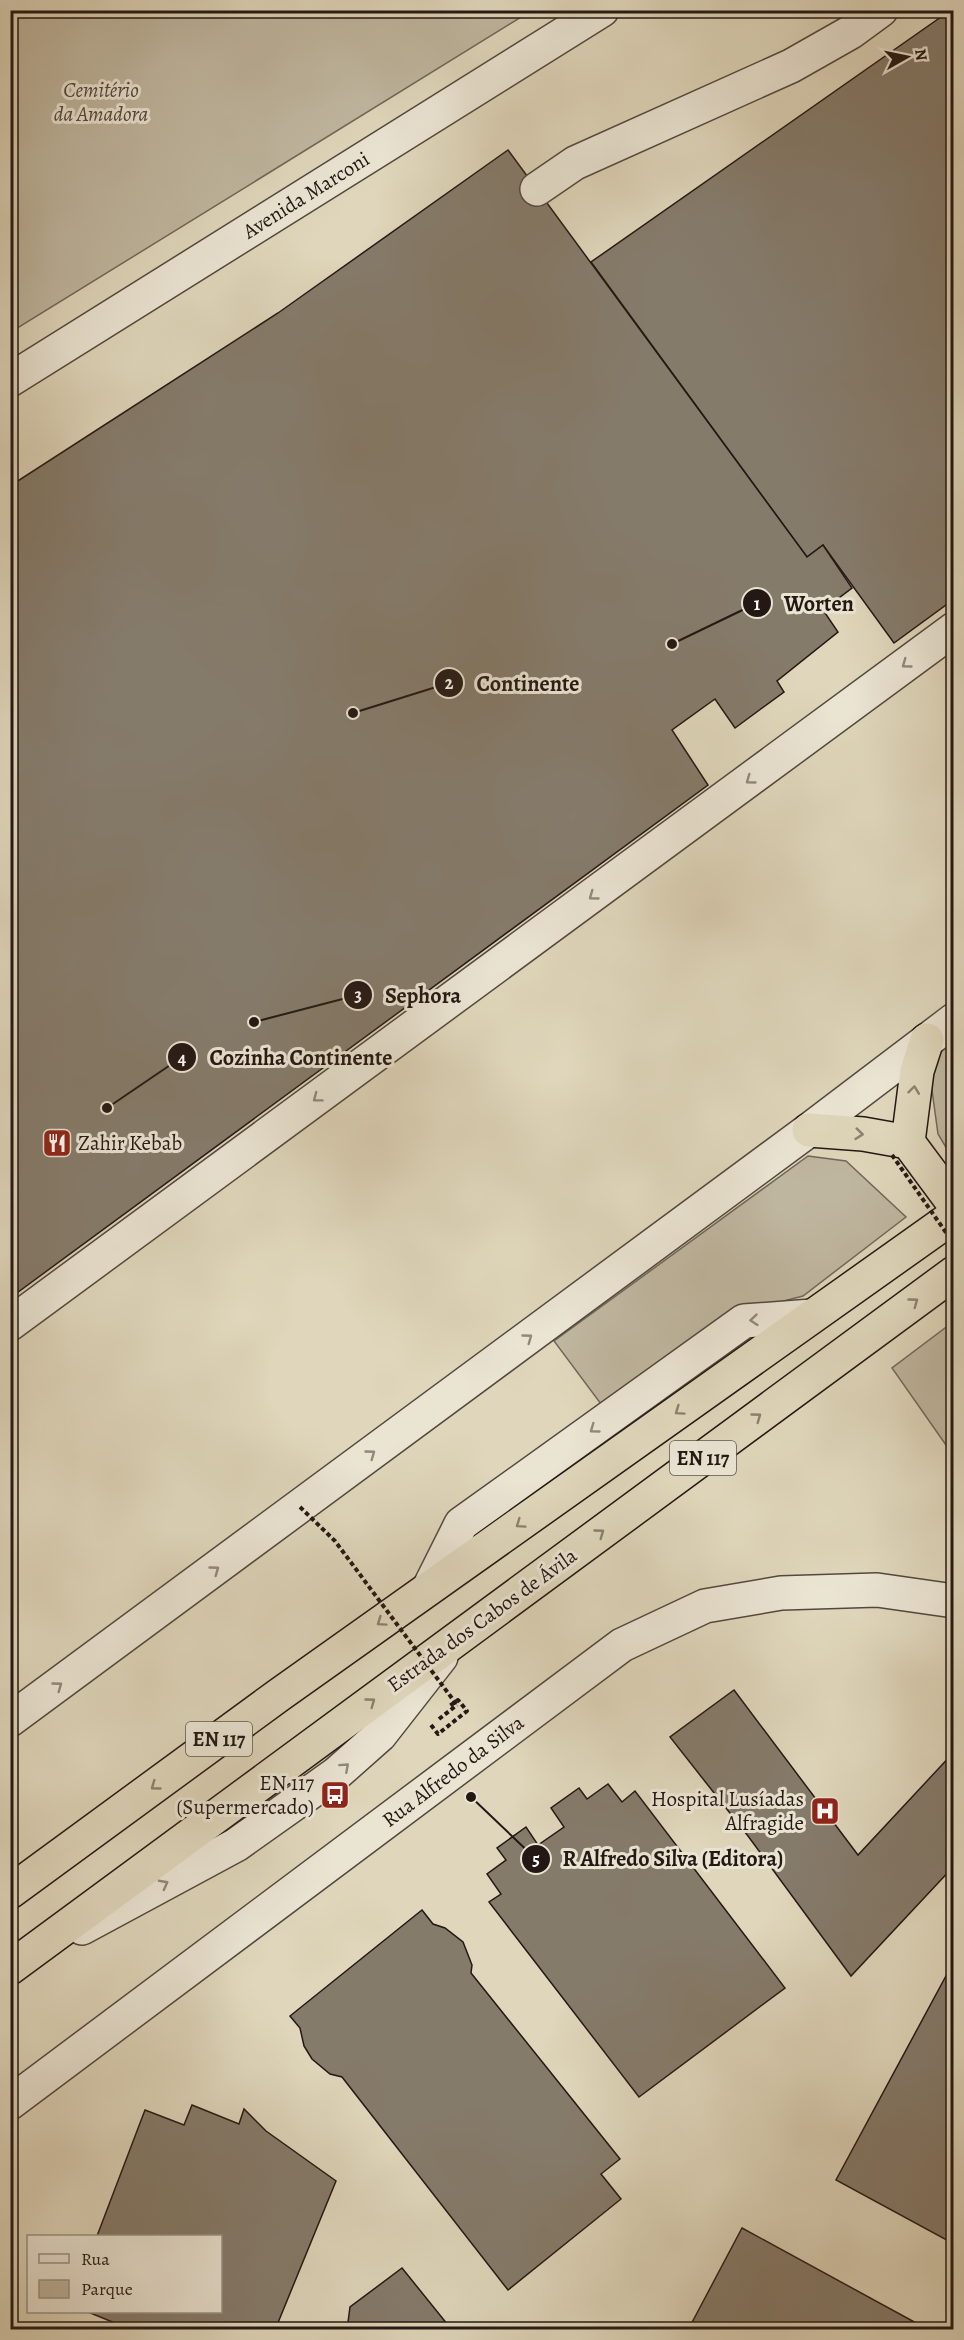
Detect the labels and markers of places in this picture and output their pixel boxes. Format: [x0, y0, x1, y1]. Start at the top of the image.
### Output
callout: Worten [742, 583, 866, 623]
callout: Continente [434, 663, 591, 703]
callout: Sephora [343, 975, 473, 1015]
callout: Cozinha Continente [167, 1037, 404, 1077]
restaurant icon: Zahir Kebab [41, 1127, 73, 1159]
place label: Zahir Kebab [78, 1129, 182, 1157]
place label: EN 117 (Supermercado) [177, 1769, 314, 1821]
bus stop icon: EN 117 (Supermercado) [319, 1779, 351, 1811]
place label: Hospital Lusíadas Alfragide [651, 1785, 804, 1837]
hospital icon: Hospital Lusíadas Alfragide [809, 1795, 841, 1827]
callout: R Alfredo Silva (Editora) [521, 1839, 796, 1879]

